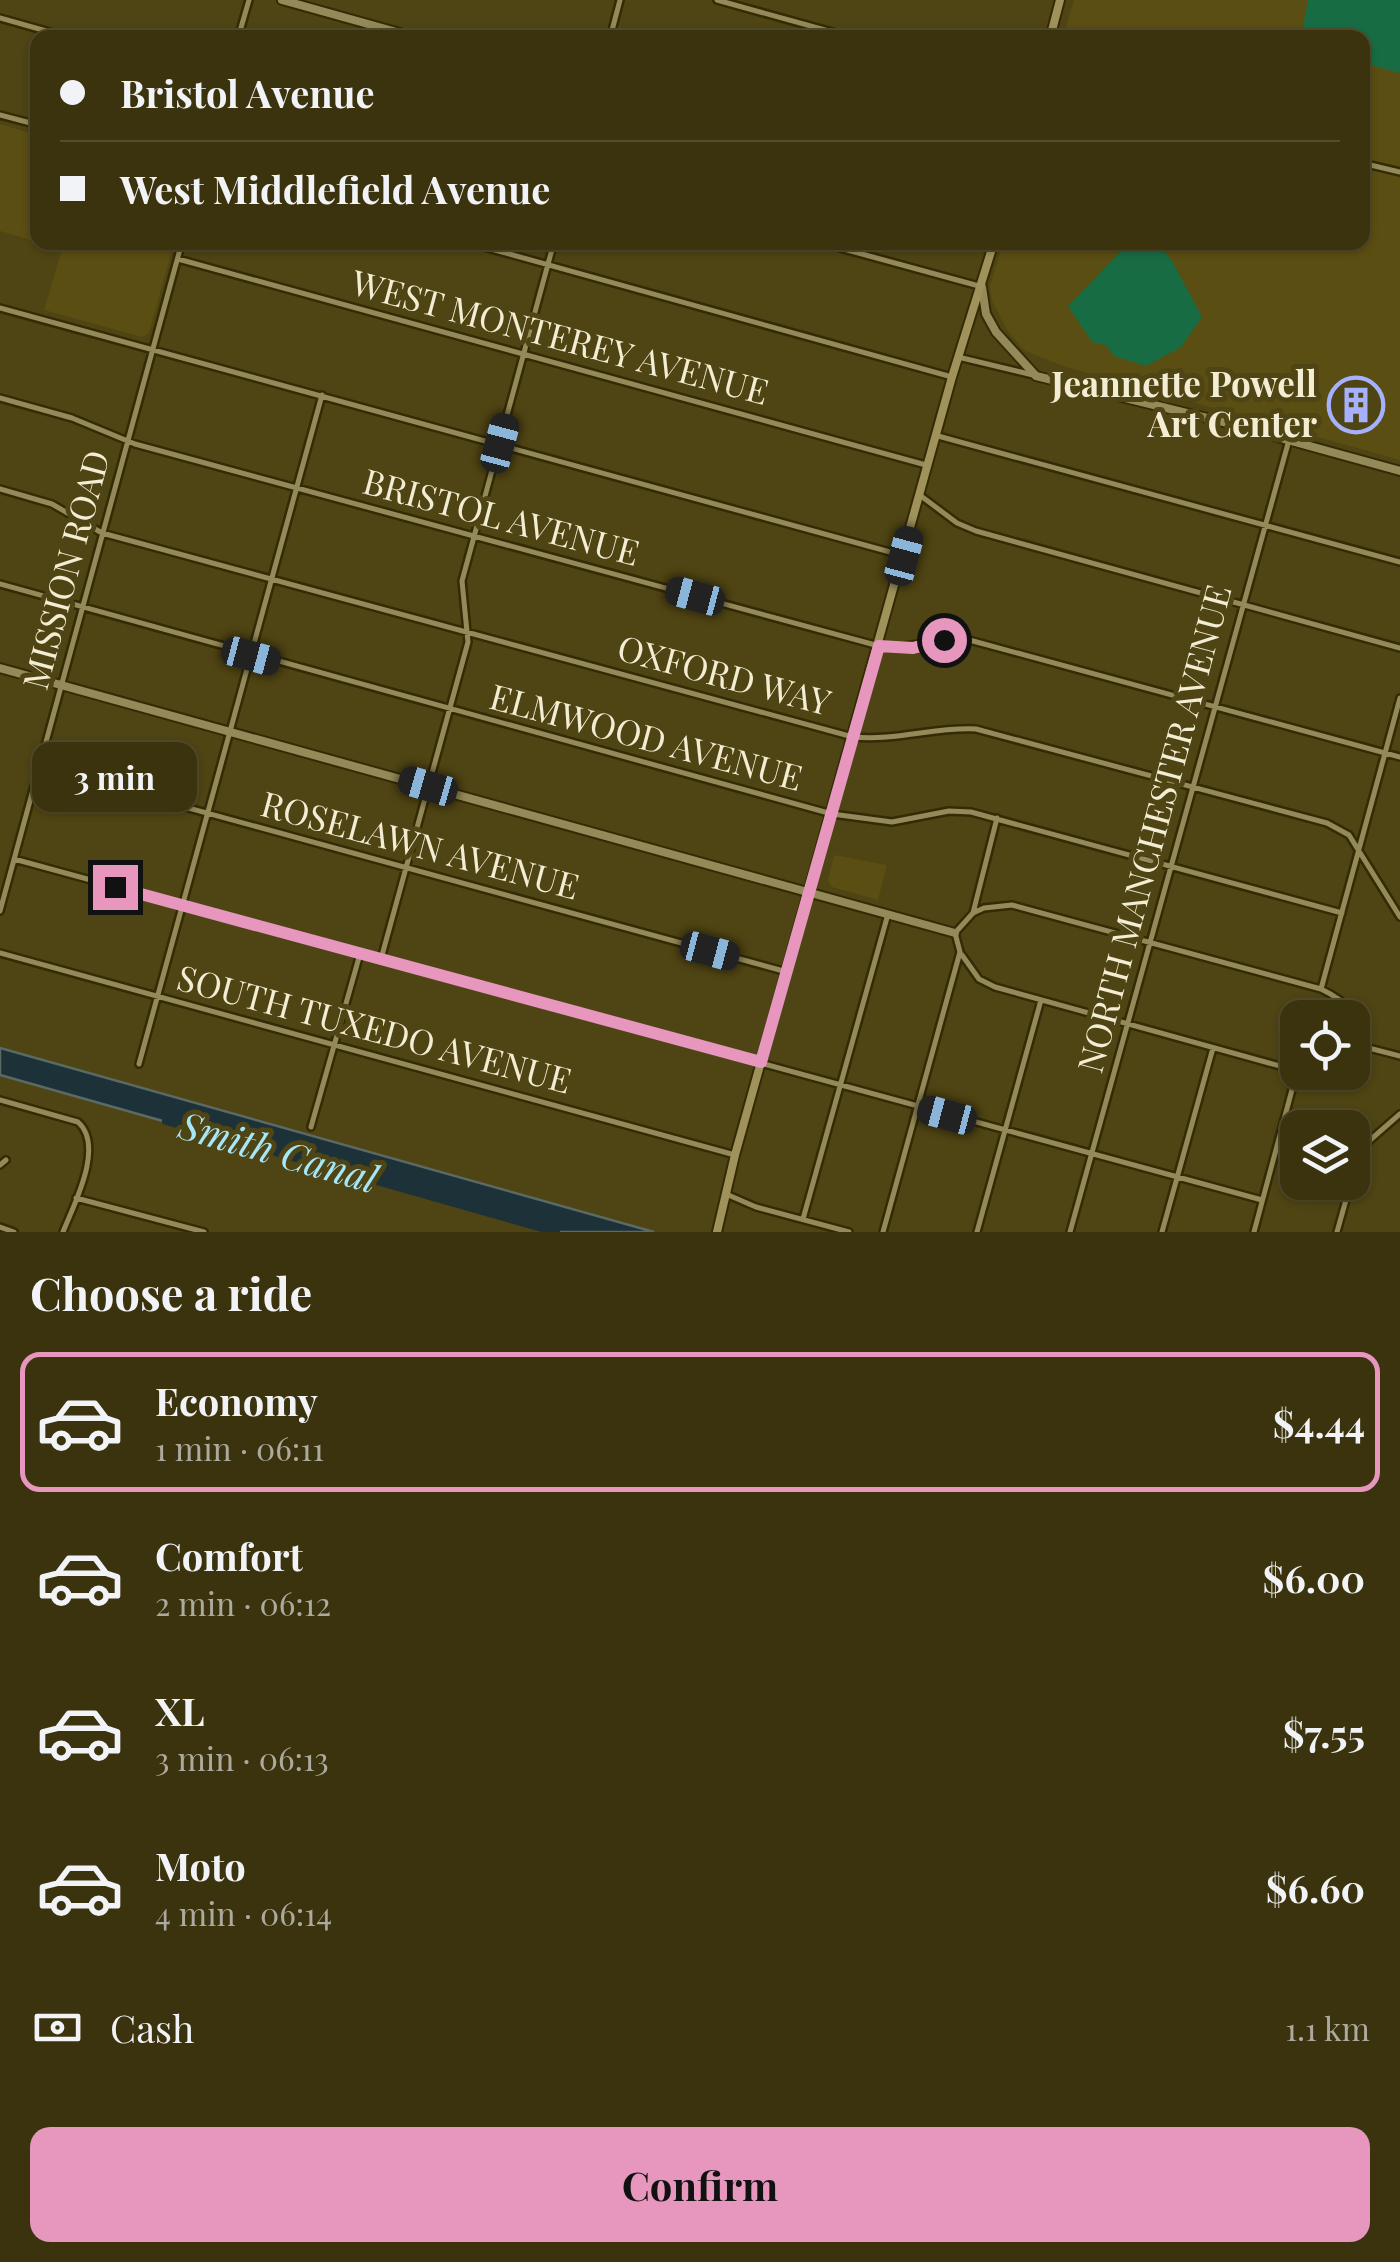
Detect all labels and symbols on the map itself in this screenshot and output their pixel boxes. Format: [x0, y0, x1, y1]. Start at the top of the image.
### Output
street label: WEST MONTEREY AVENUE [346, 257, 774, 414]
place label: Jeannette Powell Art Center [1050, 359, 1318, 446]
building icon: Jeannette Powell Art Center [1326, 375, 1386, 435]
car [478, 410, 522, 476]
street label: MISSION ROAD [10, 445, 119, 694]
street label: BRISTOL AVENUE [358, 456, 645, 575]
car [882, 523, 926, 589]
car [662, 574, 728, 618]
street label: NORTH MANCHESTER AVENUE [1065, 579, 1240, 1077]
route start [922, 618, 967, 663]
street label: OXFORD WAY [613, 623, 837, 725]
car [218, 634, 284, 678]
street label: ELMWOOD AVENUE [485, 671, 808, 800]
callout: 3 min [32, 742, 198, 812]
car [395, 763, 461, 809]
street label: ROSELAWN AVENUE [257, 779, 585, 909]
route end [93, 865, 138, 910]
car [677, 929, 743, 973]
street label: SOUTH TUXEDO AVENUE [172, 952, 577, 1103]
car [914, 1093, 980, 1137]
water label: Smith Canal [173, 1098, 385, 1204]

